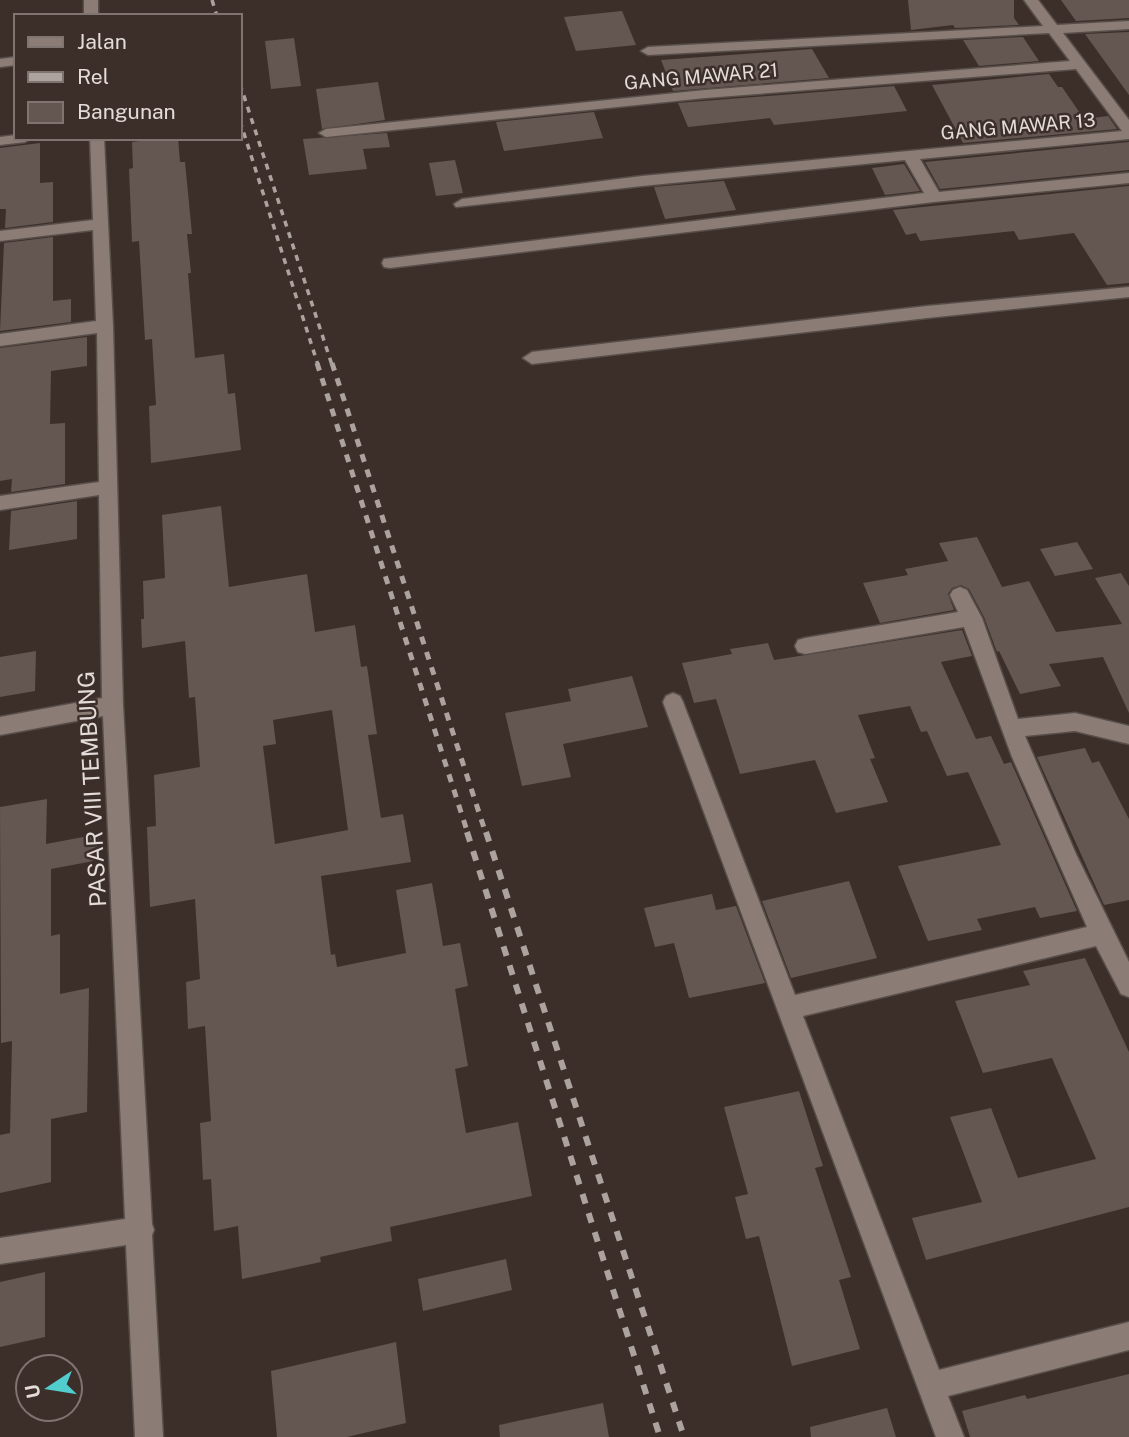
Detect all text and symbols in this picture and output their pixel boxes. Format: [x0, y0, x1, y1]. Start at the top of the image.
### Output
legend [14, 14, 242, 140]
text: Jalan [77, 29, 127, 54]
street label: GANG MAWAR 21 [623, 58, 779, 94]
text: Rel [77, 64, 109, 89]
text: Bangunan [77, 99, 176, 124]
street label: GANG MAWAR 13 [940, 108, 1096, 144]
street label: PASAR VIII TEMBUNG [72, 670, 111, 908]
north arrow [14, 1353, 84, 1423]
text: U [20, 1383, 45, 1401]

